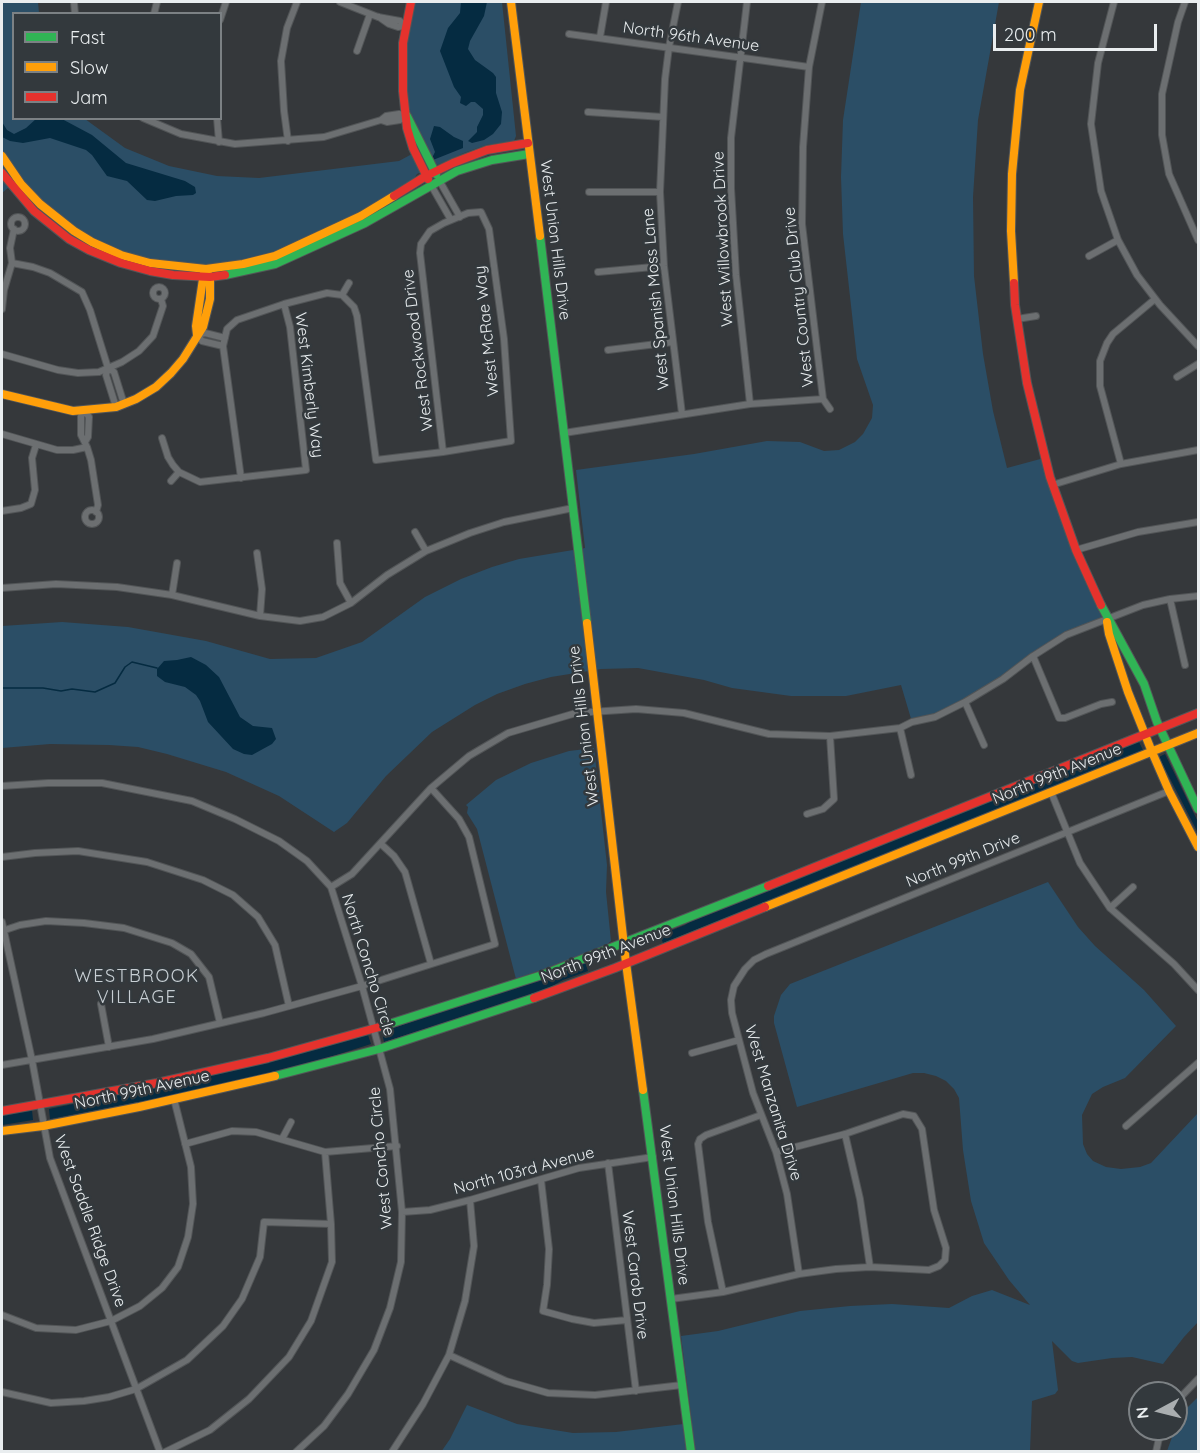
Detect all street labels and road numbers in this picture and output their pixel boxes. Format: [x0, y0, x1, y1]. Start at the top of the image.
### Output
street label: North 96th Avenue [622, 18, 760, 56]
street label: West Willowbrook Drive [709, 151, 737, 327]
street label: West Union Hills Drive [536, 159, 574, 321]
street label: West Country Club Drive [780, 206, 818, 388]
street label: West Spanish Moss Lane [638, 207, 674, 391]
street label: West McRae Way [471, 265, 503, 397]
street label: West Rockwood Drive [399, 268, 437, 432]
street label: West Kimberly Way [291, 311, 327, 459]
street label: West Union Hills Drive [565, 645, 603, 807]
street label: North 99th Avenue [990, 739, 1124, 809]
street label: North 99th Drive [903, 828, 1023, 892]
street label: North Concho Circle [337, 892, 399, 1038]
street label: North 99th Avenue [538, 920, 674, 988]
street label: West Manzanita Drive [740, 1023, 806, 1183]
street label: North 99th Avenue [73, 1066, 211, 1114]
street label: West Concho Circle [365, 1086, 397, 1230]
street label: West Union Hills Drive [655, 1124, 693, 1286]
street label: West Saddle Ridge Drive [50, 1132, 130, 1310]
street label: North 103rd Avenue [452, 1143, 596, 1199]
street label: West Carob Drive [618, 1209, 652, 1341]

